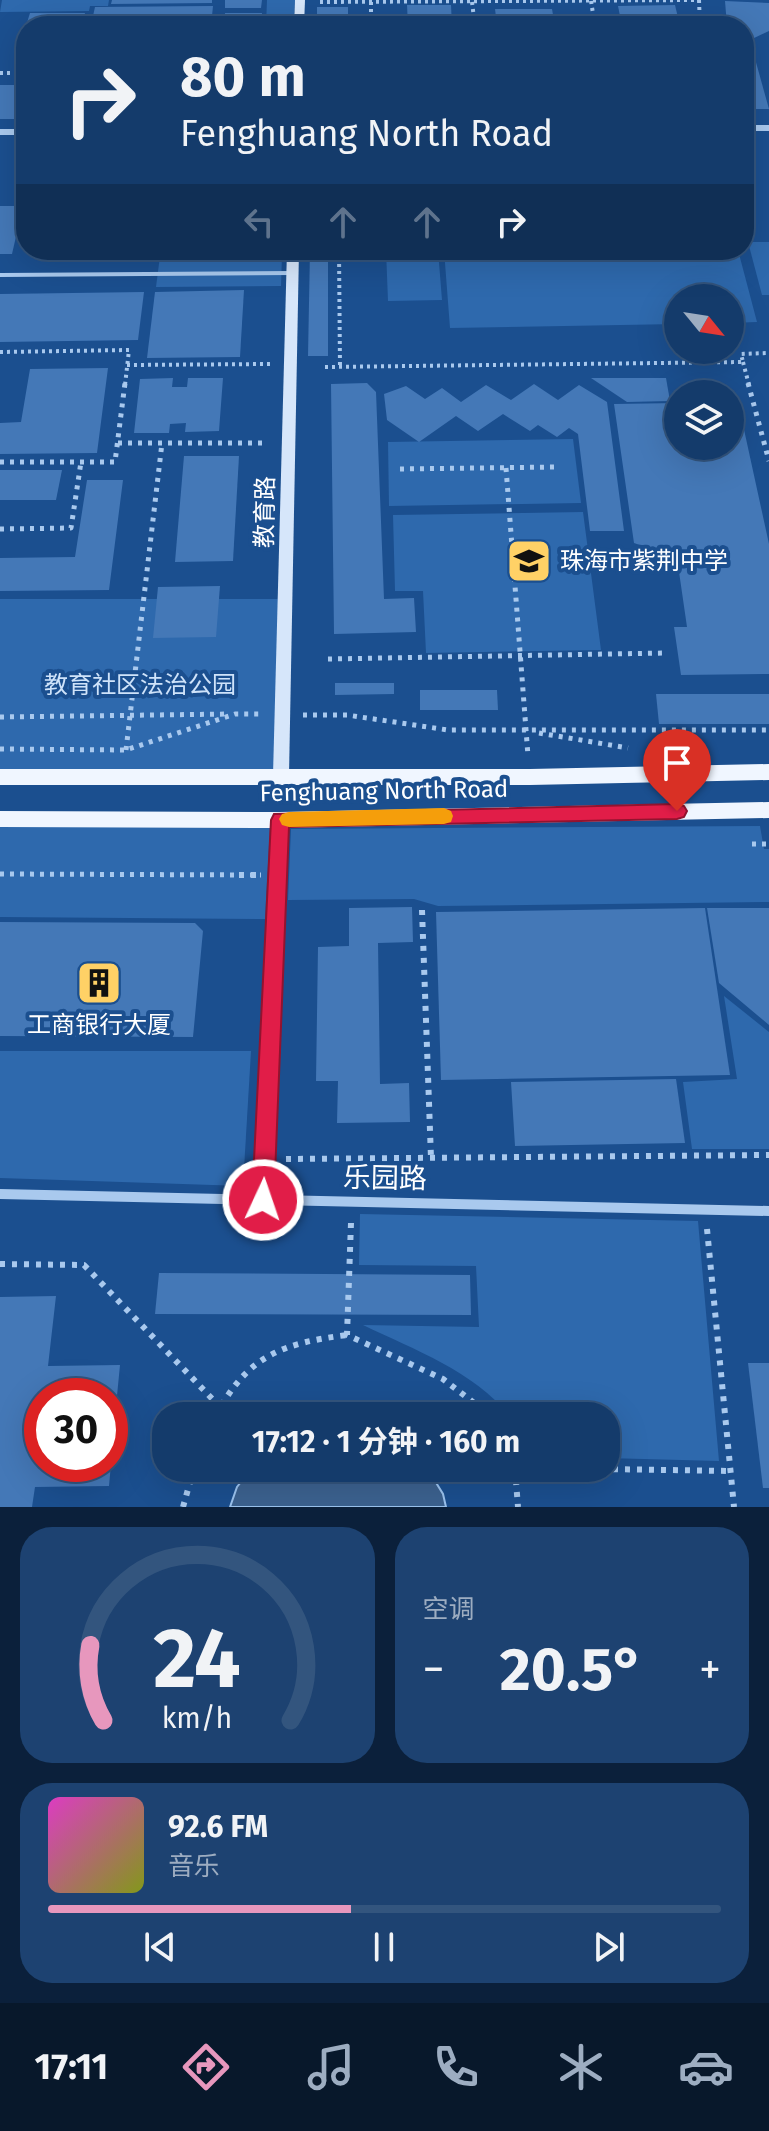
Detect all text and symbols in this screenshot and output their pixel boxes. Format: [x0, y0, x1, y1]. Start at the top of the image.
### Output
text: 80 m [180, 44, 306, 111]
icon: right [48, 48, 152, 152]
text: Fenghuang North Road [180, 112, 553, 156]
icon: left [237, 200, 281, 244]
icon: ahead [321, 200, 365, 244]
icon: ahead [405, 200, 449, 244]
icon: right [489, 200, 533, 244]
north arrow [664, 284, 744, 364]
map controls [664, 284, 744, 460]
button: layers [664, 380, 744, 460]
street label: 教育路 [250, 476, 280, 548]
school or university icon: 珠海市紫荆中学 [505, 537, 553, 585]
place label: 珠海市紫荆中学 [560, 547, 728, 575]
park label: 教育社区法治公园 [44, 671, 236, 699]
pin [643, 729, 711, 811]
icon: arrive [655, 741, 699, 785]
street label: Fenghuang North Road [259, 775, 509, 807]
building icon: 工商银行大厦 [75, 959, 123, 1007]
place label: 工商银行大厦 [27, 1011, 171, 1039]
position arrow [221, 1158, 305, 1242]
street label: 乐园路 [343, 1161, 427, 1195]
speed limit sign: 30 [24, 1378, 128, 1482]
text: 17:12 · 1 分钟 · 160 m [252, 1424, 520, 1460]
text: 空调 [423, 1594, 475, 1625]
text: 24 [153, 1609, 241, 1709]
text: 20.5° [500, 1634, 644, 1706]
text: − [423, 1643, 445, 1696]
text: + [699, 1643, 721, 1696]
text: km/h [162, 1701, 233, 1736]
text: 92.6 FM [168, 1809, 268, 1845]
text: 音乐 [168, 1851, 220, 1882]
icon: previous [138, 1925, 182, 1969]
icon: pause [362, 1925, 406, 1969]
icon: next [587, 1925, 631, 1969]
icon: directions [178, 2039, 234, 2095]
icon: music [303, 2039, 359, 2095]
icon: phone [428, 2039, 484, 2095]
icon: climate [553, 2039, 609, 2095]
icon: car [678, 2039, 734, 2095]
text: 17:11 [35, 2045, 108, 2089]

